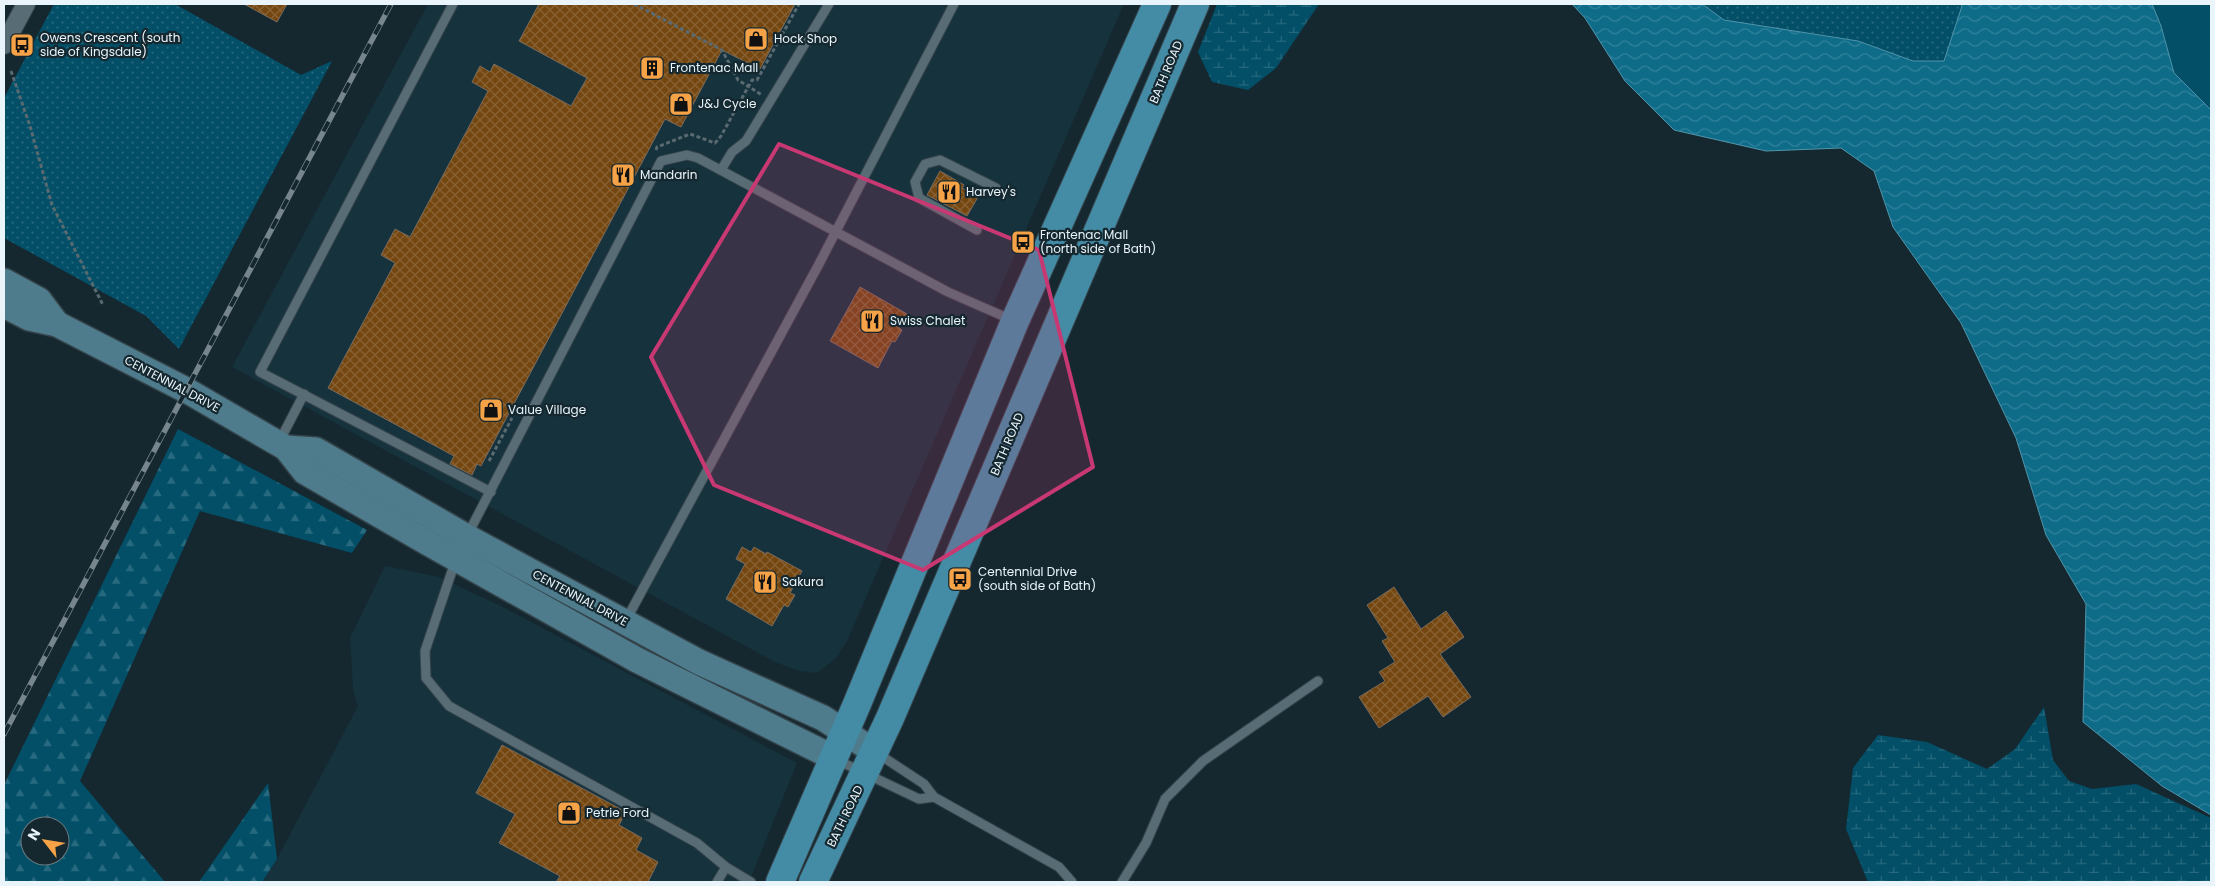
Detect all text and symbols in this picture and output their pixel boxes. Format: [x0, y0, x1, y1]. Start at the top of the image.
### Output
shop icon: Hock Shop [743, 26, 769, 52]
place label: Owens Crescent (south side of Kingsdale) [40, 29, 180, 60]
place label: Hock Shop [774, 30, 837, 47]
bus stop icon: Owens Crescent (south side of Kingsdale) [9, 32, 35, 58]
street label: BATH ROAD [1145, 38, 1186, 106]
building icon: Frontenac Mall [639, 55, 665, 81]
place label: Frontenac Mall [670, 59, 758, 76]
shop icon: J&J Cycle [668, 91, 694, 117]
place label: J&J Cycle [698, 95, 757, 112]
restaurant icon: Mandarin [610, 162, 636, 188]
place label: Mandarin [640, 166, 697, 183]
restaurant icon: Harvey's [936, 179, 962, 205]
place label: Harvey's [966, 183, 1016, 200]
place label: Frontenac Mall (north side of Bath) [1040, 226, 1156, 257]
bus stop icon: Frontenac Mall (north side of Bath) [1010, 229, 1036, 255]
restaurant icon: Swiss Chalet [859, 308, 885, 334]
place label: Swiss Chalet [890, 312, 965, 329]
street label: CENTENNIAL DRIVE [122, 351, 223, 416]
shop icon: Value Village [478, 397, 504, 423]
place label: Value Village [508, 401, 586, 418]
street label: BATH ROAD [986, 410, 1027, 478]
place label: Centennial Drive (south side of Bath) [978, 563, 1096, 594]
street label: CENTENNIAL DRIVE [530, 565, 631, 630]
bus stop icon: Centennial Drive (south side of Bath) [947, 566, 973, 592]
restaurant icon: Sakura [752, 569, 778, 595]
place label: Sakura [782, 573, 824, 590]
street label: BATH ROAD [822, 782, 867, 850]
shop icon: Petrie Ford [556, 800, 582, 826]
place label: Petrie Ford [586, 804, 649, 821]
north arrow [20, 816, 70, 866]
text: N [23, 825, 45, 844]

